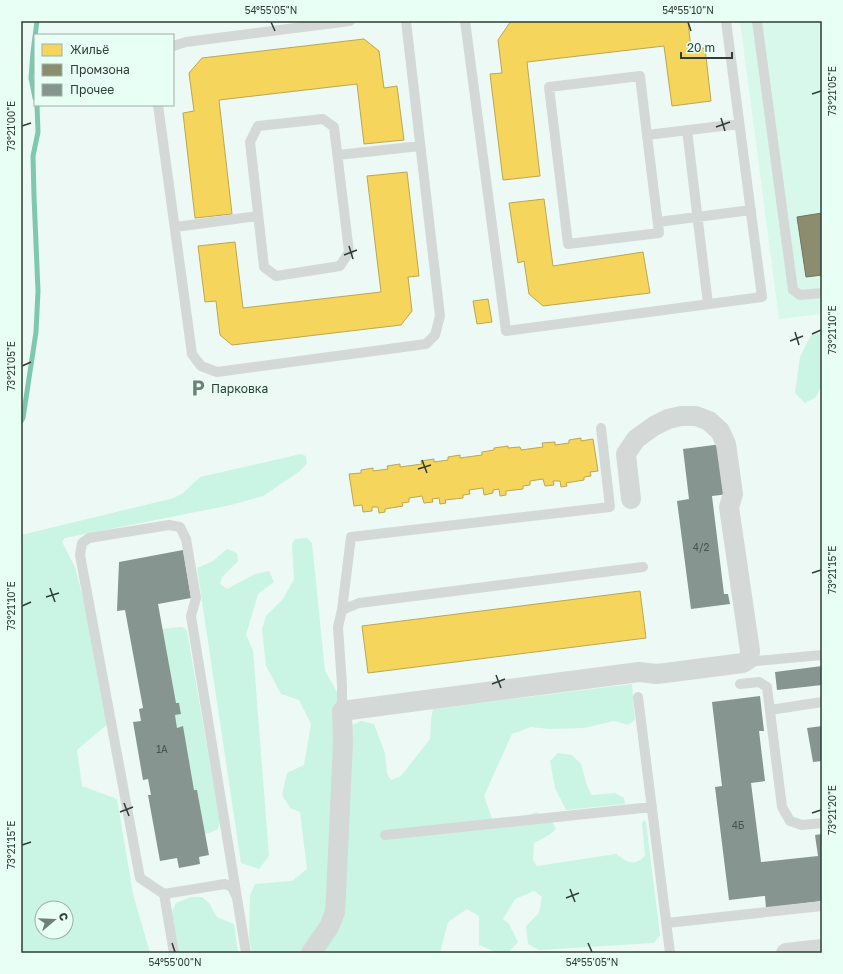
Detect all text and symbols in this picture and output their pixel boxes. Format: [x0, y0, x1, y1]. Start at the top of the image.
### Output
text: 54°55'05"N [245, 4, 297, 16]
text: 54°55'10"N [662, 4, 714, 16]
legend [34, 34, 174, 106]
scale bar [681, 34, 732, 60]
text: 20 m [687, 40, 715, 55]
text: Жильё [70, 42, 109, 57]
text: Промзона [70, 62, 130, 77]
text: 73°21'05"E [826, 66, 838, 116]
text: Прочее [70, 82, 114, 97]
text: 73°21'00"E [5, 101, 17, 151]
text: 73°21'10"E [826, 306, 838, 354]
text: 73°21'05"E [5, 341, 17, 391]
parking icon: Парковка [188, 378, 208, 398]
place label: Парковка [211, 381, 268, 396]
house number: 4/2 [693, 541, 710, 553]
text: 73°21'15"E [826, 546, 838, 594]
text: 73°21'10"E [5, 582, 17, 630]
house number: 1А [156, 743, 168, 755]
text: 73°21'20"E [826, 785, 838, 835]
house number: 4Б [732, 819, 745, 831]
text: 73°21'15"E [5, 821, 17, 869]
north arrow [34, 900, 74, 940]
text: С [57, 911, 71, 923]
text: 54°55'00"N [149, 956, 202, 968]
text: 54°55'05"N [566, 956, 618, 968]

